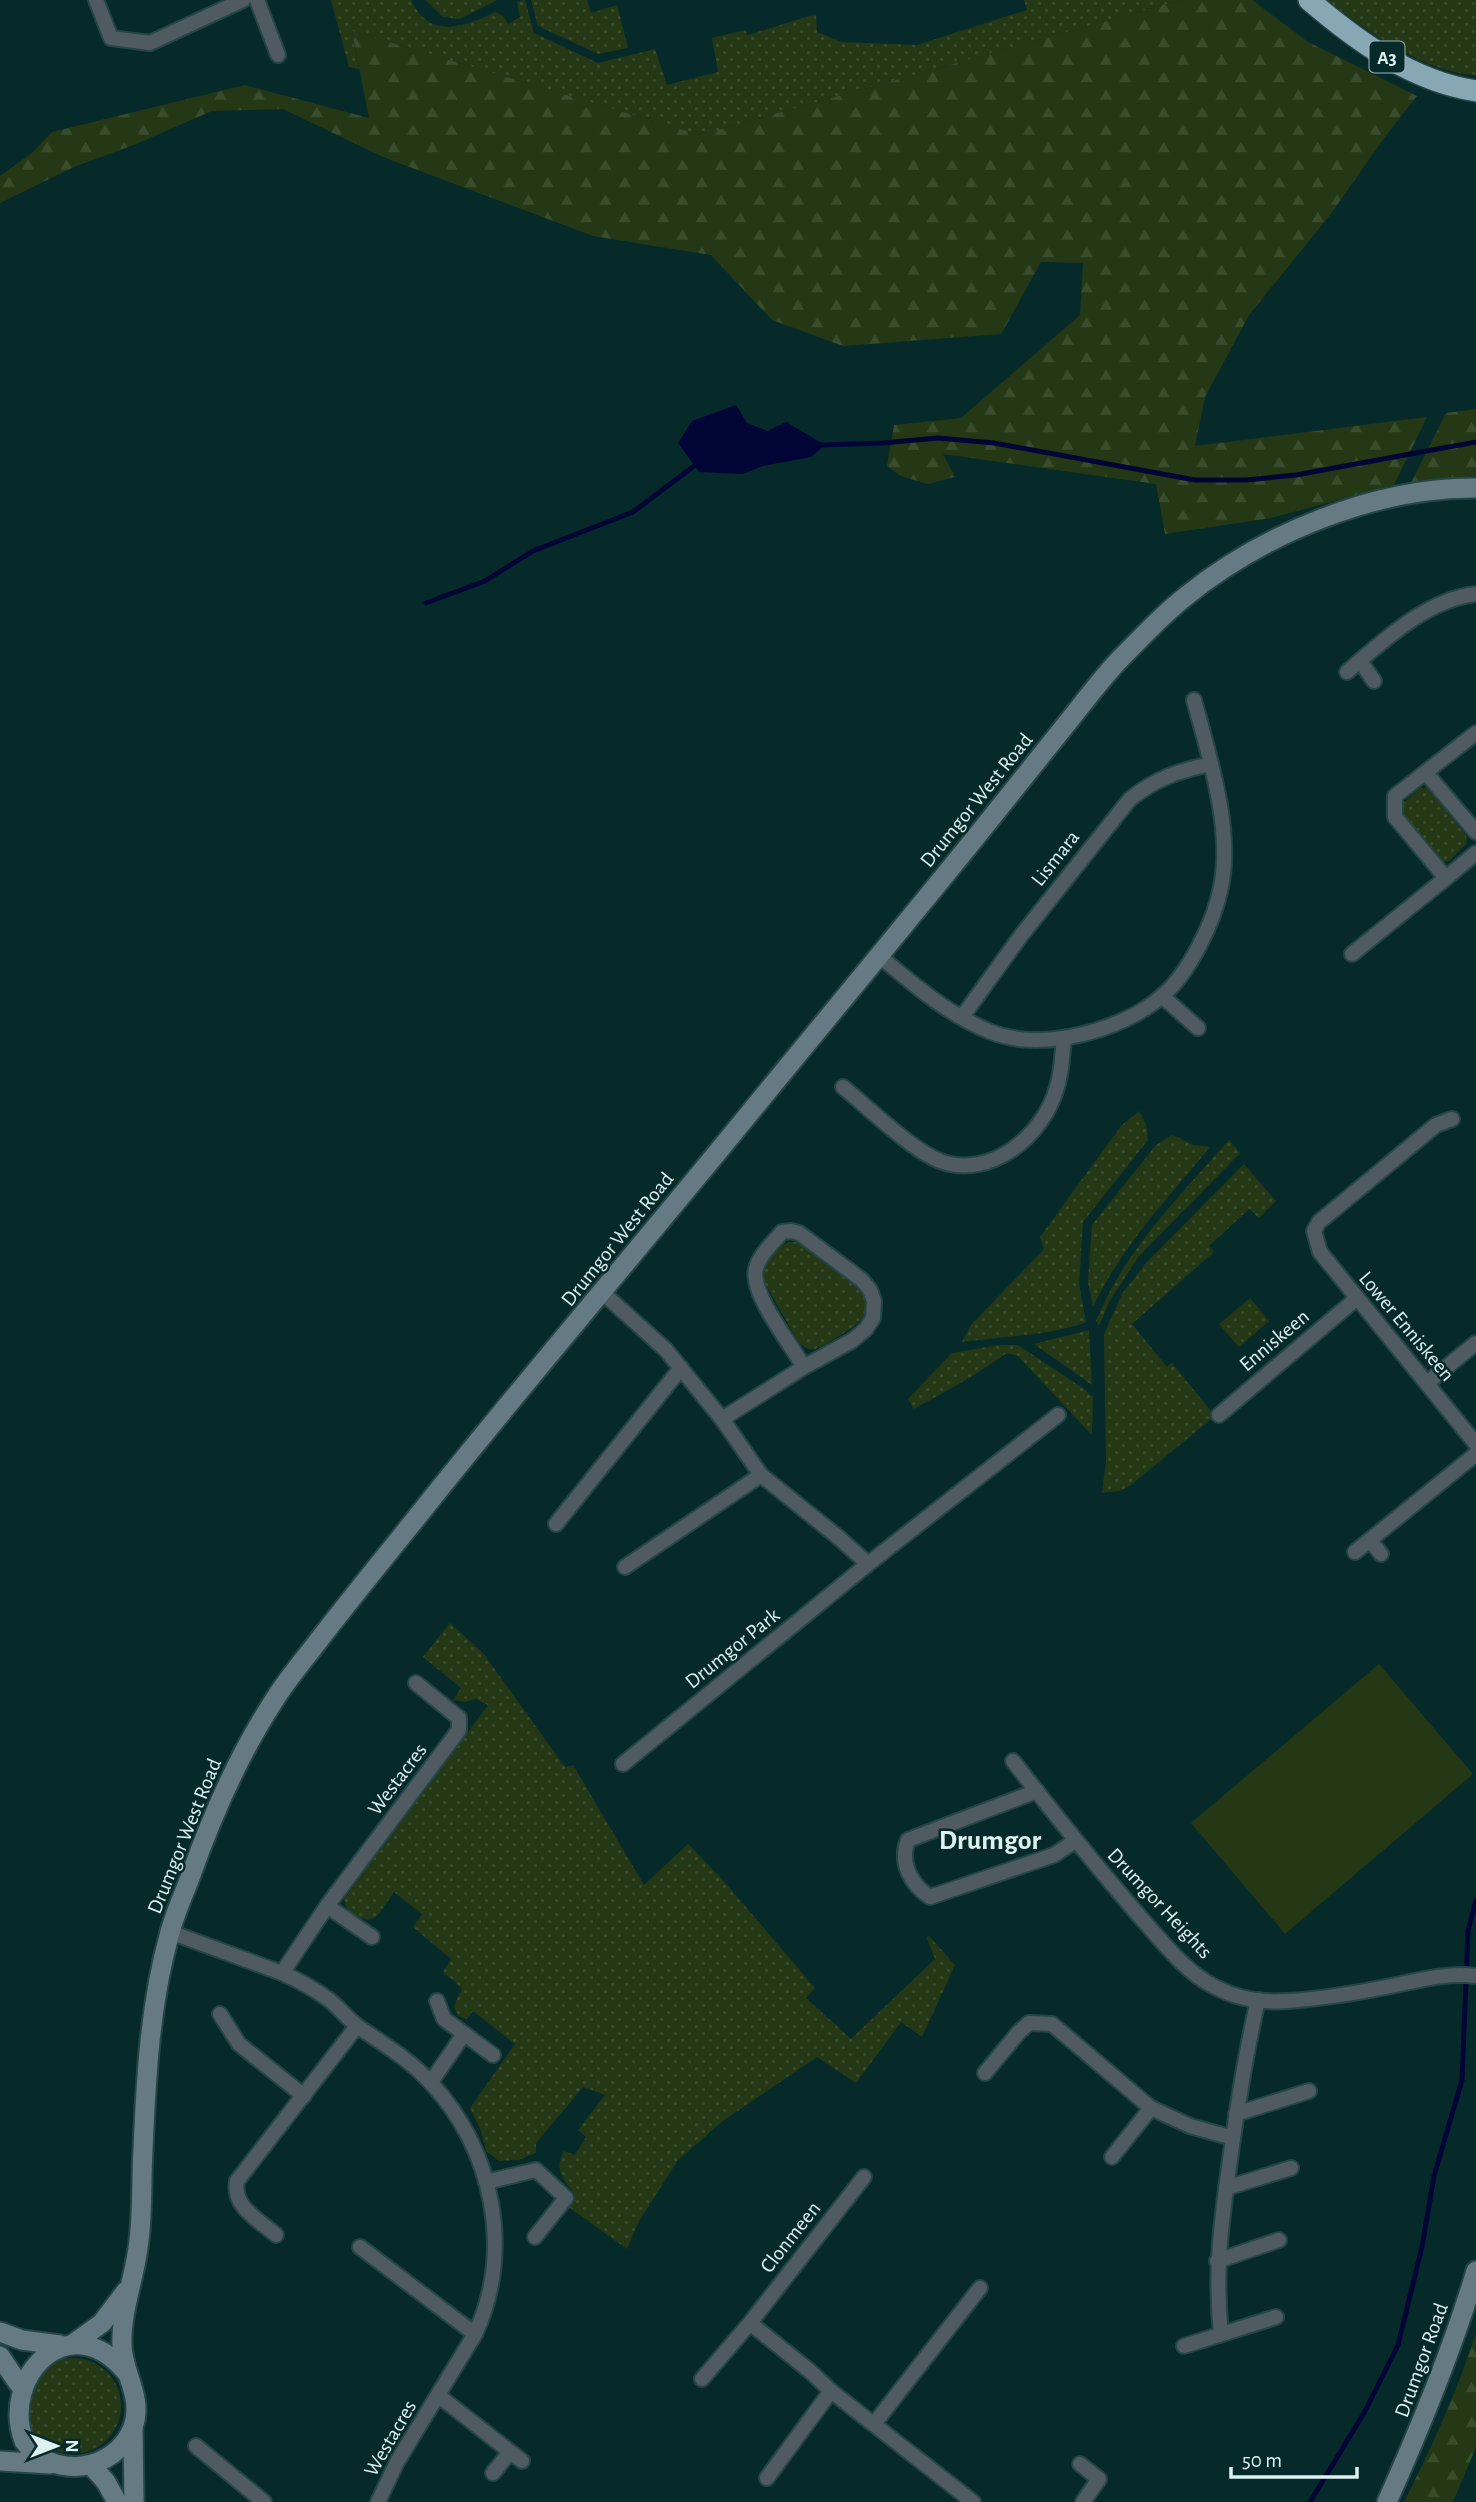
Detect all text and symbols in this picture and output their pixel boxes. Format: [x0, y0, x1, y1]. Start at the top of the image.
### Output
road number: A3 [1370, 41, 1404, 72]
street label: Drumgor West Road [916, 729, 1037, 871]
street label: Lismara [1027, 826, 1084, 890]
street label: Drumgor West Road [557, 1168, 678, 1310]
street label: Lower Enniskeen [1355, 1268, 1458, 1385]
street label: Enniskeen [1236, 1305, 1313, 1375]
street label: Drumgor Park [681, 1604, 784, 1693]
street label: Westacres [364, 1740, 431, 1819]
street label: Drumgor West Road [144, 1755, 225, 1917]
district label: Drumgor [939, 1827, 1041, 1855]
street label: Drumgor Heights [1103, 1844, 1216, 1963]
street label: Clonmeen [756, 2198, 824, 2277]
street label: Drumgor Road [1391, 2300, 1452, 2420]
street label: Westacres [360, 2397, 420, 2480]
north arrow [21, 2411, 91, 2481]
scale bar [1231, 2436, 1357, 2480]
text: N [62, 2439, 81, 2453]
text: 50 m [1242, 2450, 1282, 2471]

